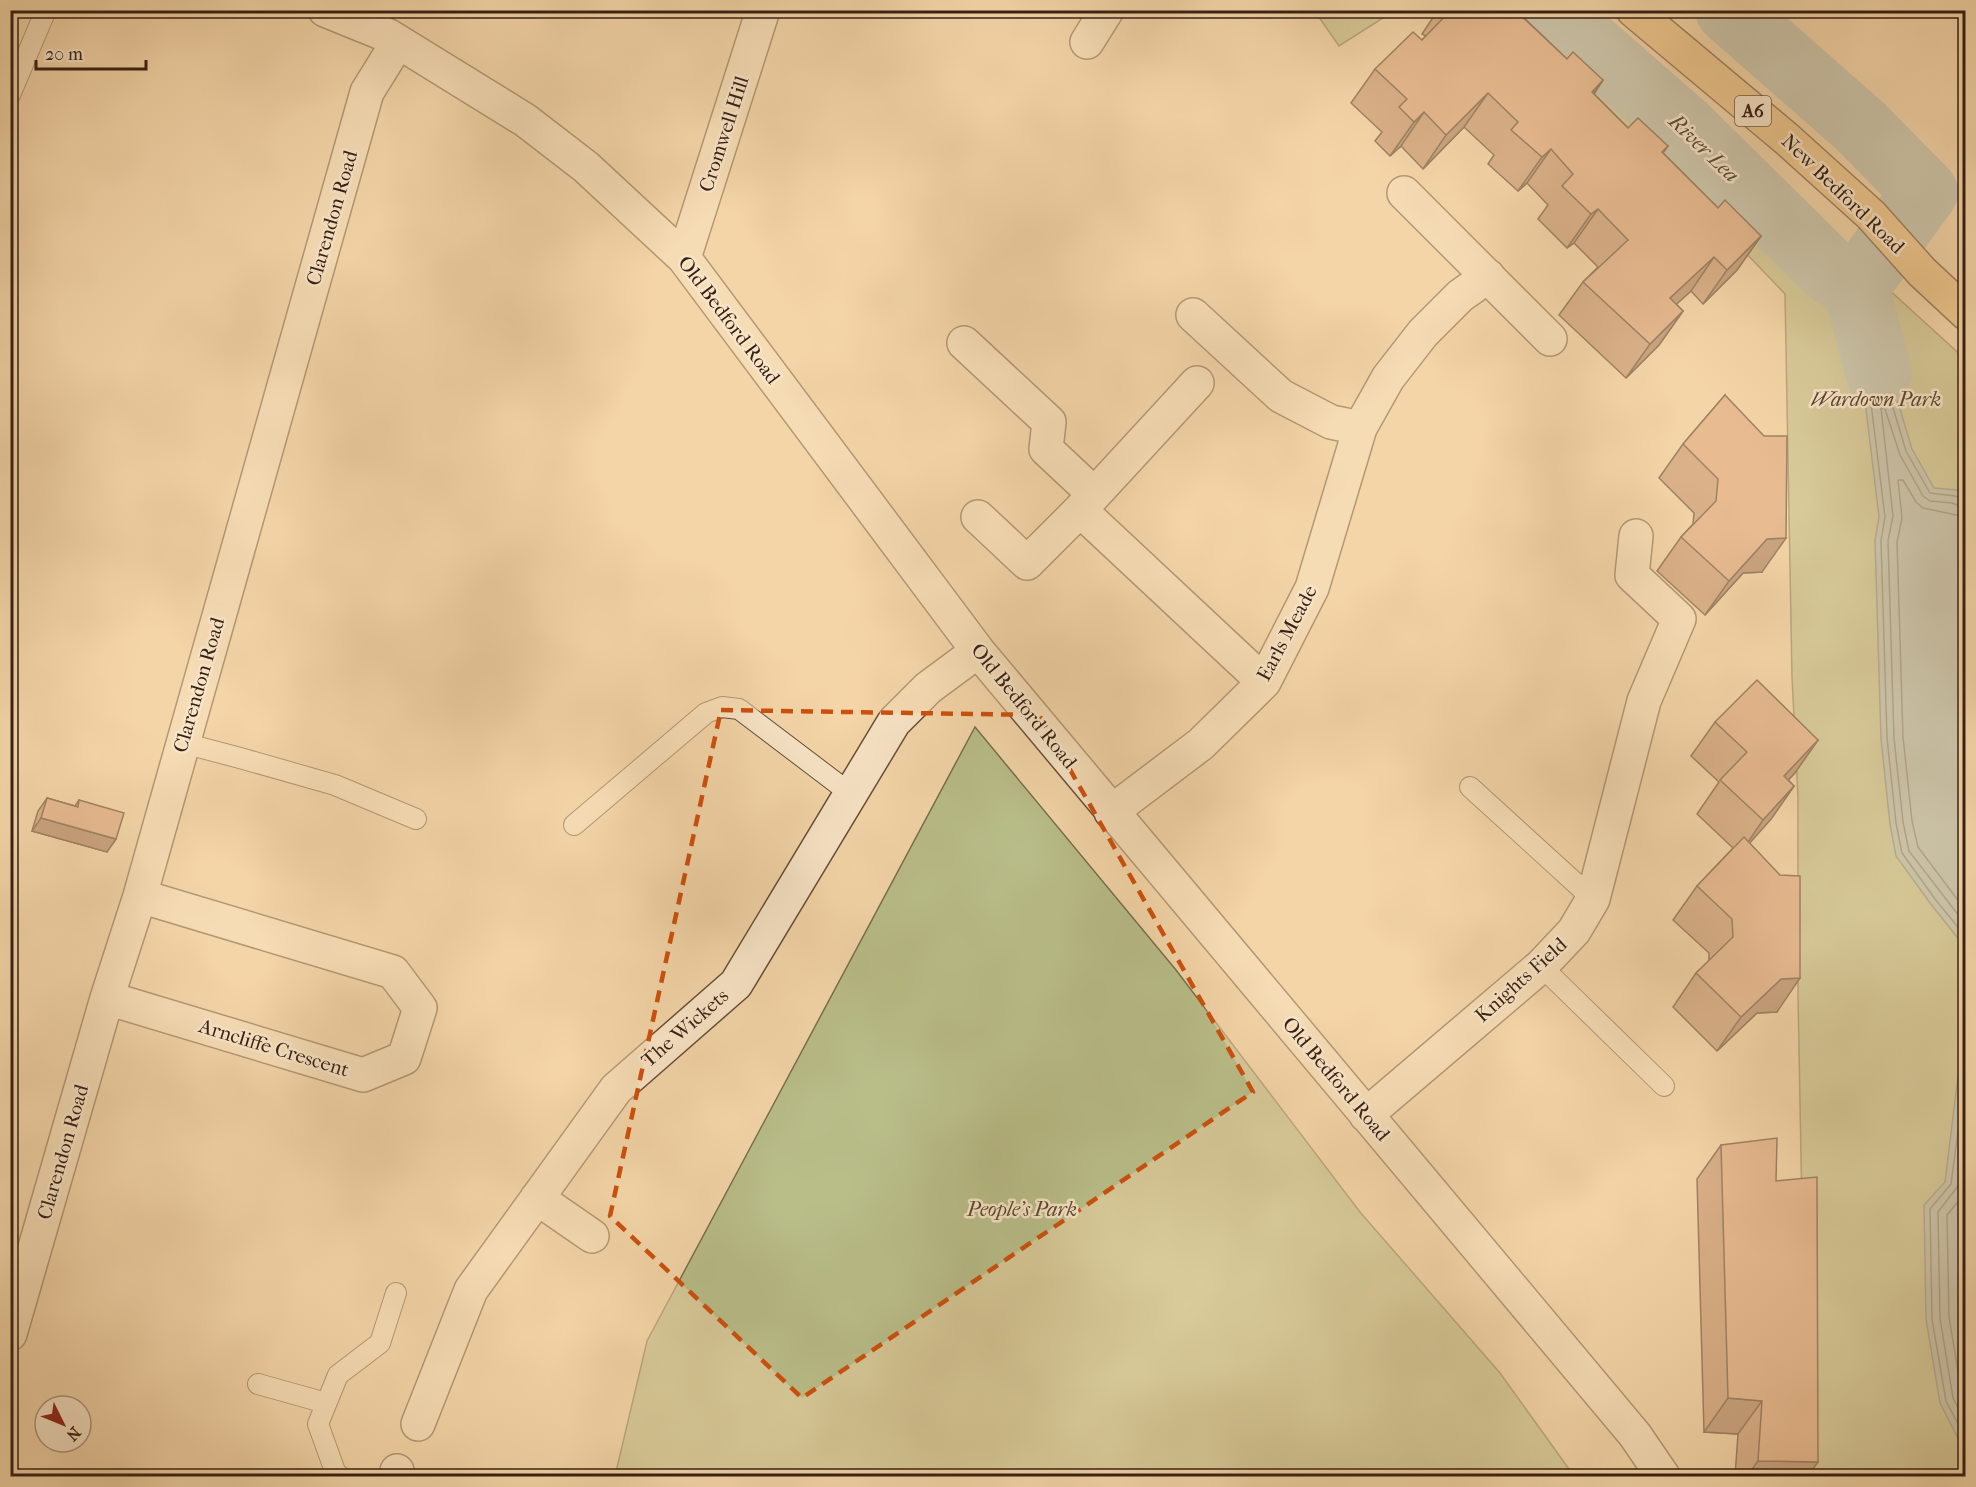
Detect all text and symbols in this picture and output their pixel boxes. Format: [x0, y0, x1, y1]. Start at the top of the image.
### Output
scale bar [36, 33, 146, 71]
text: 20 m [45, 44, 83, 65]
street label: Cromwell Hill [694, 73, 754, 195]
road number: A6 [1735, 96, 1771, 126]
water label: River Lea [1663, 108, 1744, 187]
street label: New Bedford Road [1777, 130, 1910, 259]
street label: Clarendon Road [302, 147, 363, 288]
street label: Old Bedford Road [673, 251, 785, 389]
park label: Wardown Park [1811, 388, 1941, 411]
street label: Earls Meade [1252, 581, 1322, 685]
street label: Clarendon Road [169, 614, 230, 755]
street label: Old Bedford Road [966, 639, 1082, 774]
street label: Knights Field [1471, 932, 1572, 1027]
street label: The Wickets [637, 984, 733, 1072]
street label: Old Bedford Road [1278, 1012, 1395, 1146]
street label: Arncliffe Crescent [195, 1014, 352, 1082]
street label: Clarendon Road [33, 1081, 94, 1222]
park label: People's Park [966, 1198, 1077, 1221]
north arrow [33, 1394, 93, 1454]
text: N [62, 1423, 85, 1445]

